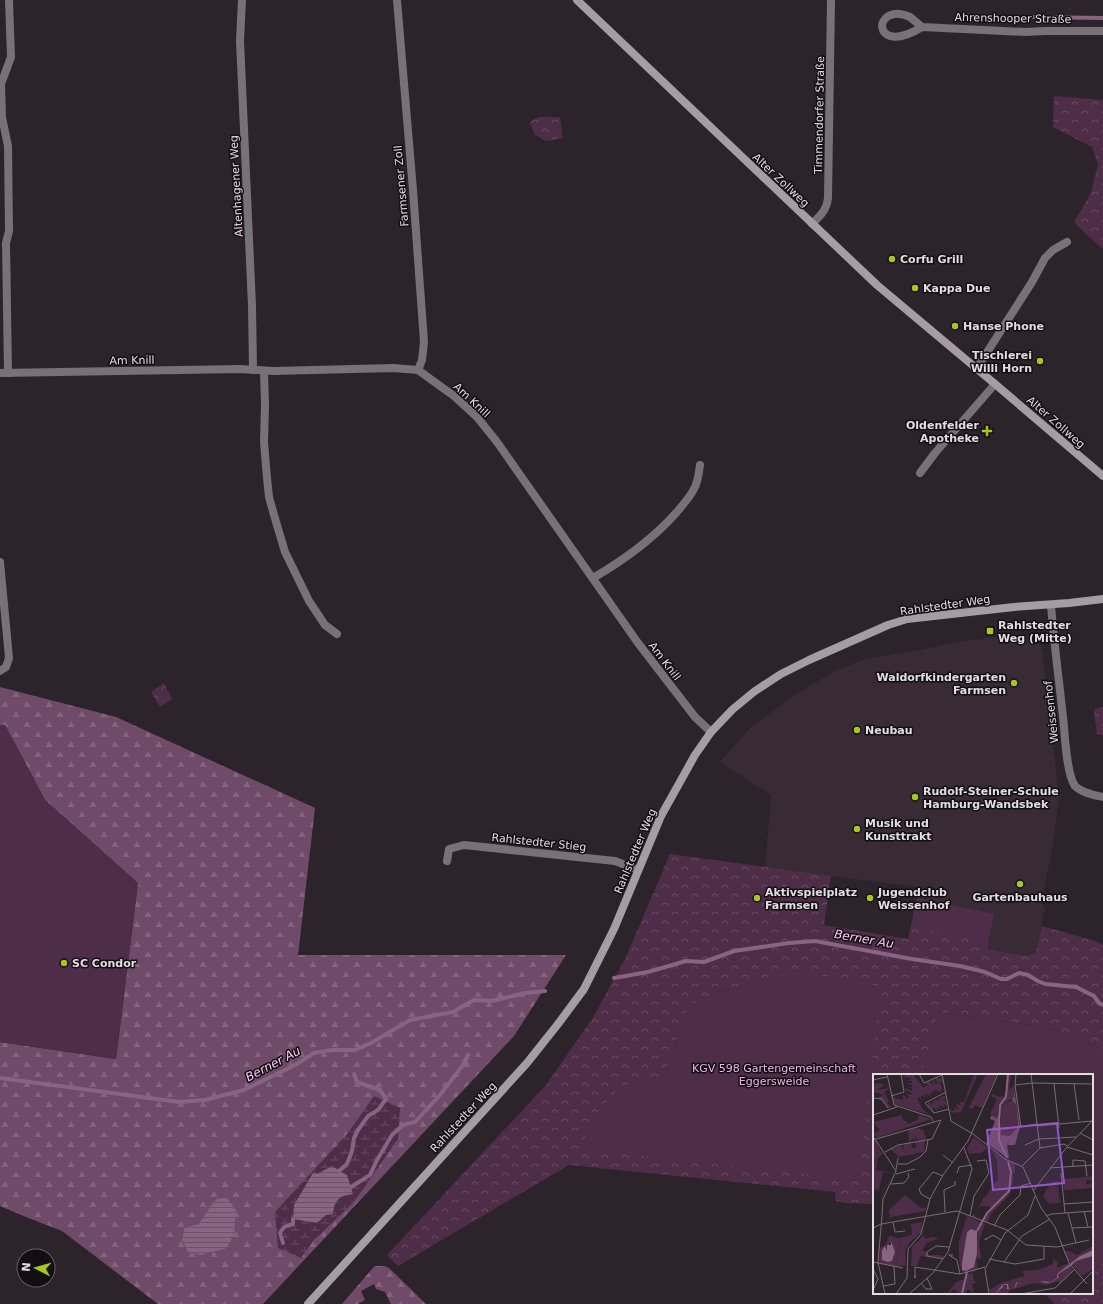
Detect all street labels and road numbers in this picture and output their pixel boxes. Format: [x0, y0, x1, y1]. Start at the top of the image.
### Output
street label: Ahrenshooper Straße [955, 11, 1072, 26]
street label: Timmendorfer Straße [812, 56, 827, 175]
street label: Altenhagener Weg [227, 135, 246, 237]
street label: Farmsener Zoll [391, 145, 412, 227]
street label: Alter Zollweg [750, 151, 812, 210]
street label: Am Knill [109, 354, 155, 367]
street label: Am Knill [451, 380, 493, 420]
street label: Alter Zollweg [1024, 394, 1087, 451]
street label: Rahlstedter Weg [899, 593, 991, 618]
street label: Am Knill [646, 639, 683, 683]
street label: Weissenhof [1042, 679, 1061, 744]
street label: Rahlstedter Weg [612, 807, 659, 896]
street label: Rahlstedter Stieg [491, 831, 587, 854]
street label: Rahlstedter Weg [428, 1080, 499, 1155]

